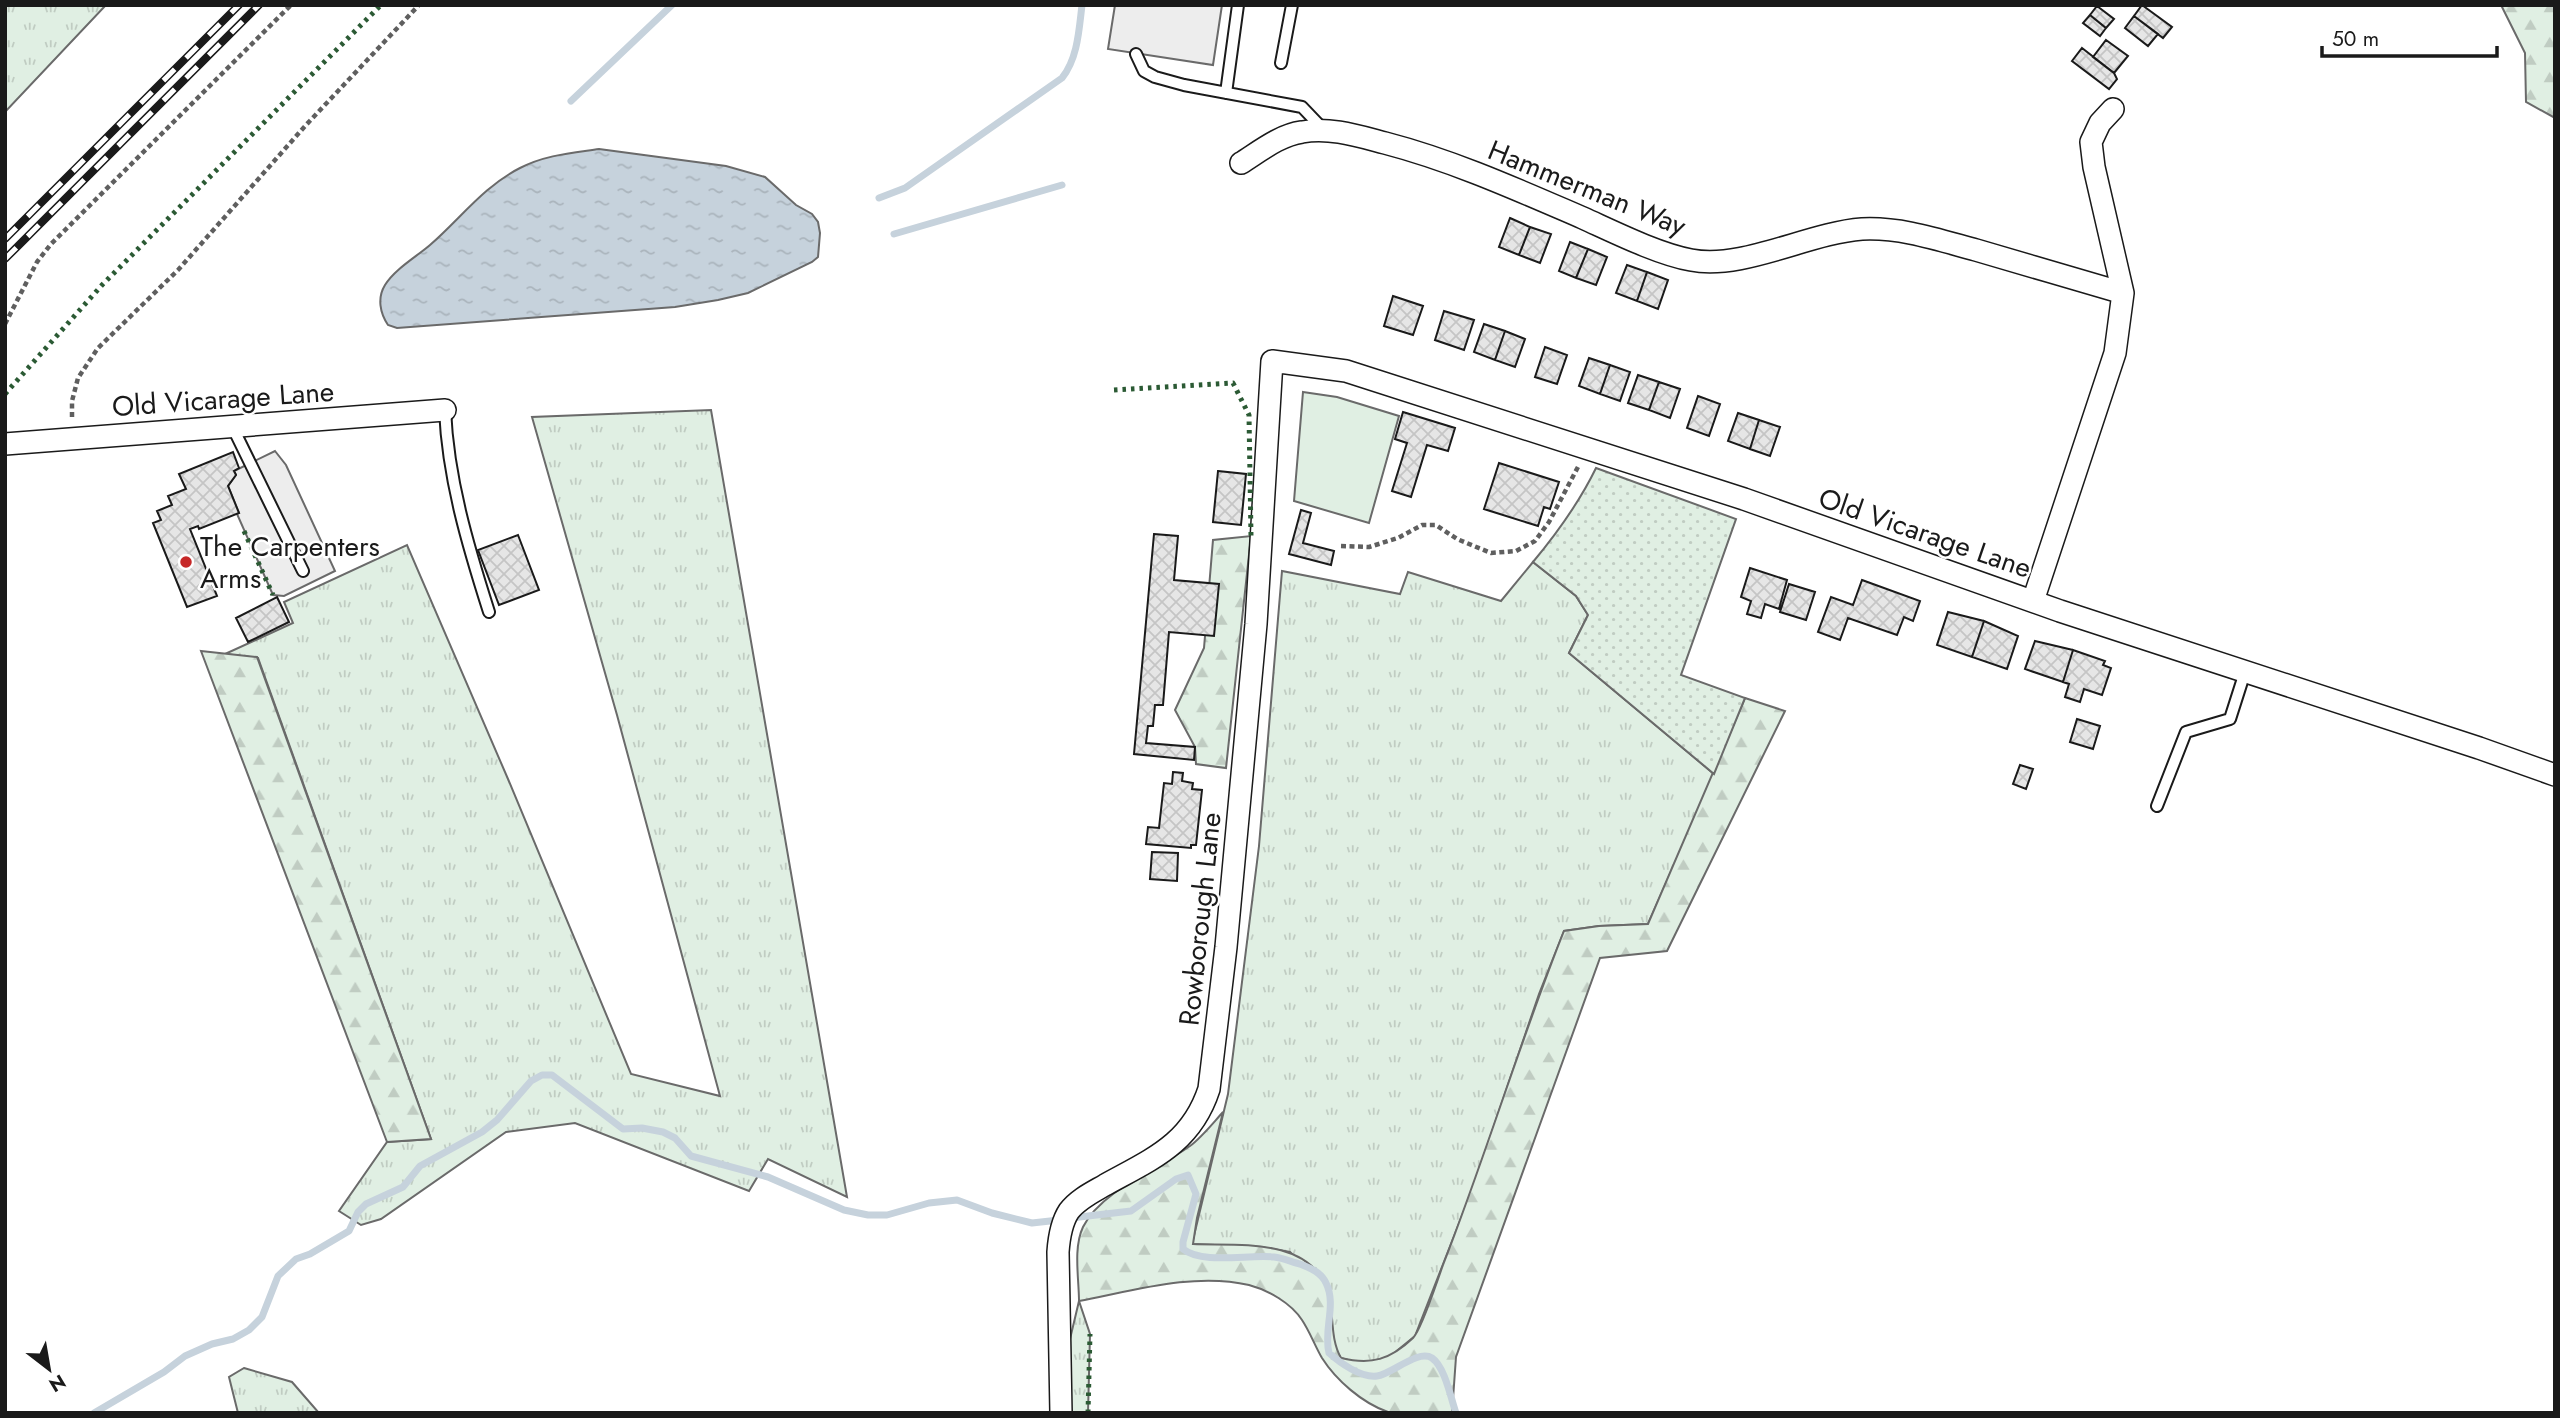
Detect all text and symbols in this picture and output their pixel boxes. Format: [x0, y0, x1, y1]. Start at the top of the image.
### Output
scale bar [2322, 14, 2497, 58]
text: 50 m [2332, 24, 2379, 54]
street label: Hammerman Way [1482, 130, 1693, 247]
street label: Old Vicarage Lane [111, 371, 335, 427]
street label: Old Vicarage Lane [1813, 477, 2037, 589]
place label: The Carpenters Arms [200, 526, 380, 599]
marker: The Carpenters Arms [178, 554, 194, 570]
street label: Rowborough Lane [1168, 810, 1232, 1028]
north arrow [14, 1334, 84, 1404]
text: N [44, 1368, 71, 1399]

